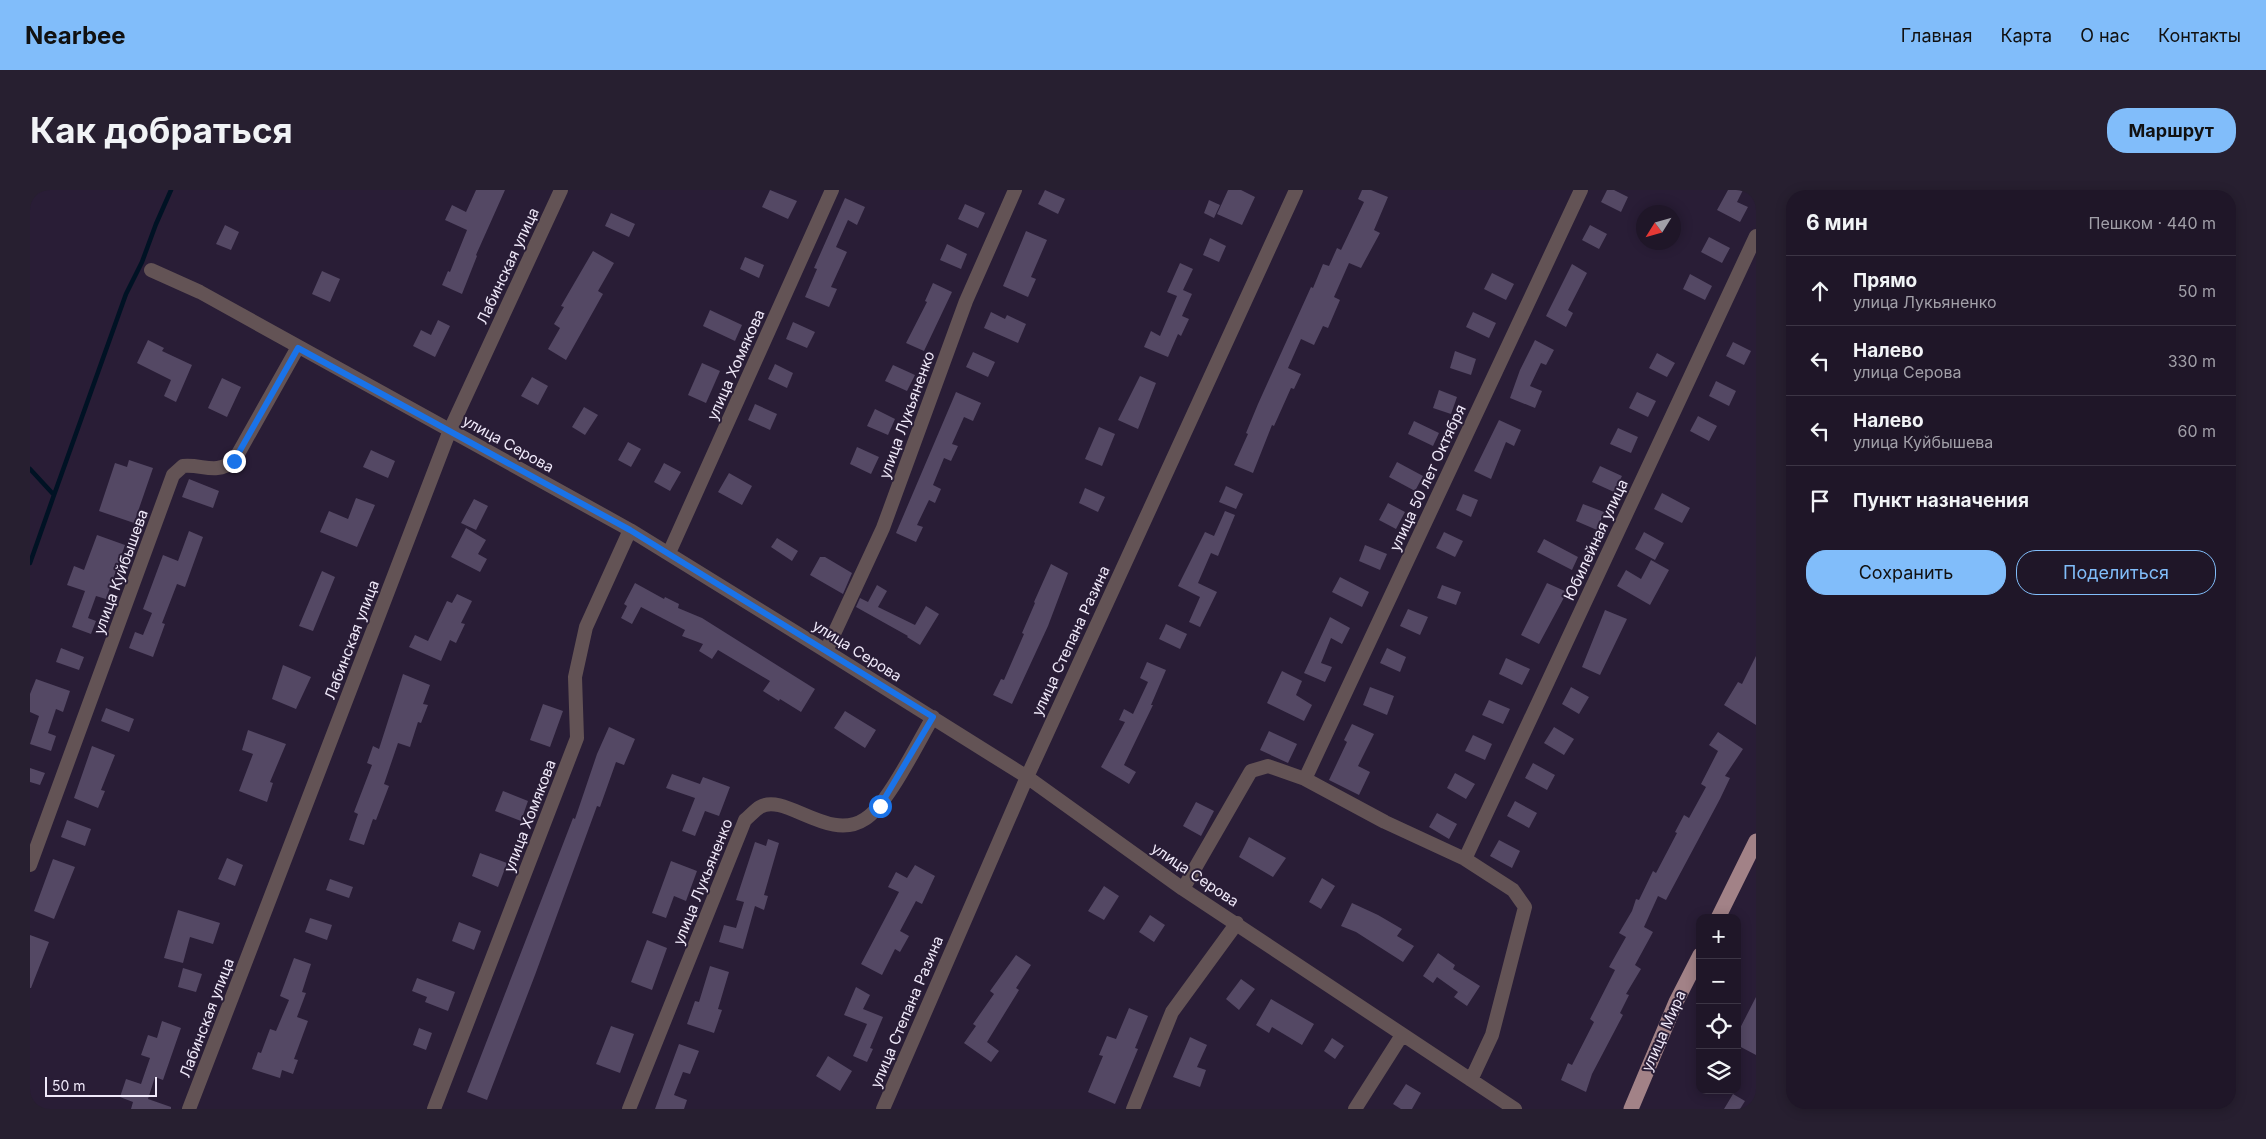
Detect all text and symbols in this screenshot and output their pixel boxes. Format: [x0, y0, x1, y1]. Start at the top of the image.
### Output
text: Nearbee [25, 21, 126, 50]
text: Главная [1901, 25, 1972, 46]
text: Карта [2000, 25, 2052, 46]
text: О нас [2080, 25, 2130, 46]
text: Контакты [2158, 25, 2241, 46]
button: Маршрут [2107, 108, 2236, 153]
text: Как добраться [30, 109, 293, 151]
street label: Лабинская улица [472, 204, 543, 327]
north arrow [1636, 205, 1681, 250]
text: 6 мин [1806, 210, 1868, 235]
text: Пешком · 440 m [2089, 213, 2216, 233]
text: Прямо [1853, 269, 1917, 292]
icon: ahead [1806, 277, 1834, 305]
text: 50 m [2178, 281, 2216, 301]
text: улица Лукьяненко [1853, 292, 1997, 312]
street label: улица Хомякова [703, 306, 768, 423]
text: Налево [1853, 339, 1924, 362]
icon: left [1806, 347, 1834, 375]
street label: улица Лукьяненко [875, 348, 938, 481]
text: 330 m [2168, 351, 2216, 371]
text: улица Серова [1853, 362, 1961, 382]
street label: улица 50 лет Октября [1385, 401, 1470, 554]
text: Налево [1853, 409, 1924, 432]
street label: улица Серова [459, 411, 557, 477]
icon: left [1806, 417, 1834, 445]
text: 60 m [2177, 421, 2216, 441]
text: улица Куйбышева [1853, 432, 1993, 452]
route end [223, 450, 246, 473]
street label: Юбилейная улица [1559, 476, 1632, 603]
icon: arrive [1806, 487, 1834, 515]
text: Пункт назначения [1853, 489, 2029, 512]
street label: улица Куйбышева [89, 507, 152, 637]
button: Сохранить [1806, 550, 2006, 595]
button: Поделиться [2016, 550, 2216, 595]
street label: улица Степана Разина [1027, 563, 1114, 719]
street label: Лабинская улица [320, 577, 383, 702]
street label: улица Серова [809, 616, 905, 686]
street label: улица Хомякова [499, 757, 560, 875]
route start [869, 795, 892, 818]
street label: улица Лукьяненко [669, 816, 737, 948]
street label: улица Серова [1148, 838, 1243, 911]
map controls [1696, 914, 1741, 1094]
button: + [1696, 914, 1741, 959]
street label: улица Степана Разина [866, 933, 947, 1091]
street label: Лабинская улица [175, 955, 238, 1080]
button: − [1696, 959, 1741, 1004]
street label: улица Мира [1637, 987, 1690, 1074]
button: locate [1696, 1004, 1741, 1049]
button: layers [1696, 1049, 1741, 1094]
scale bar [45, 1074, 158, 1097]
text: 50 m [52, 1077, 86, 1094]

